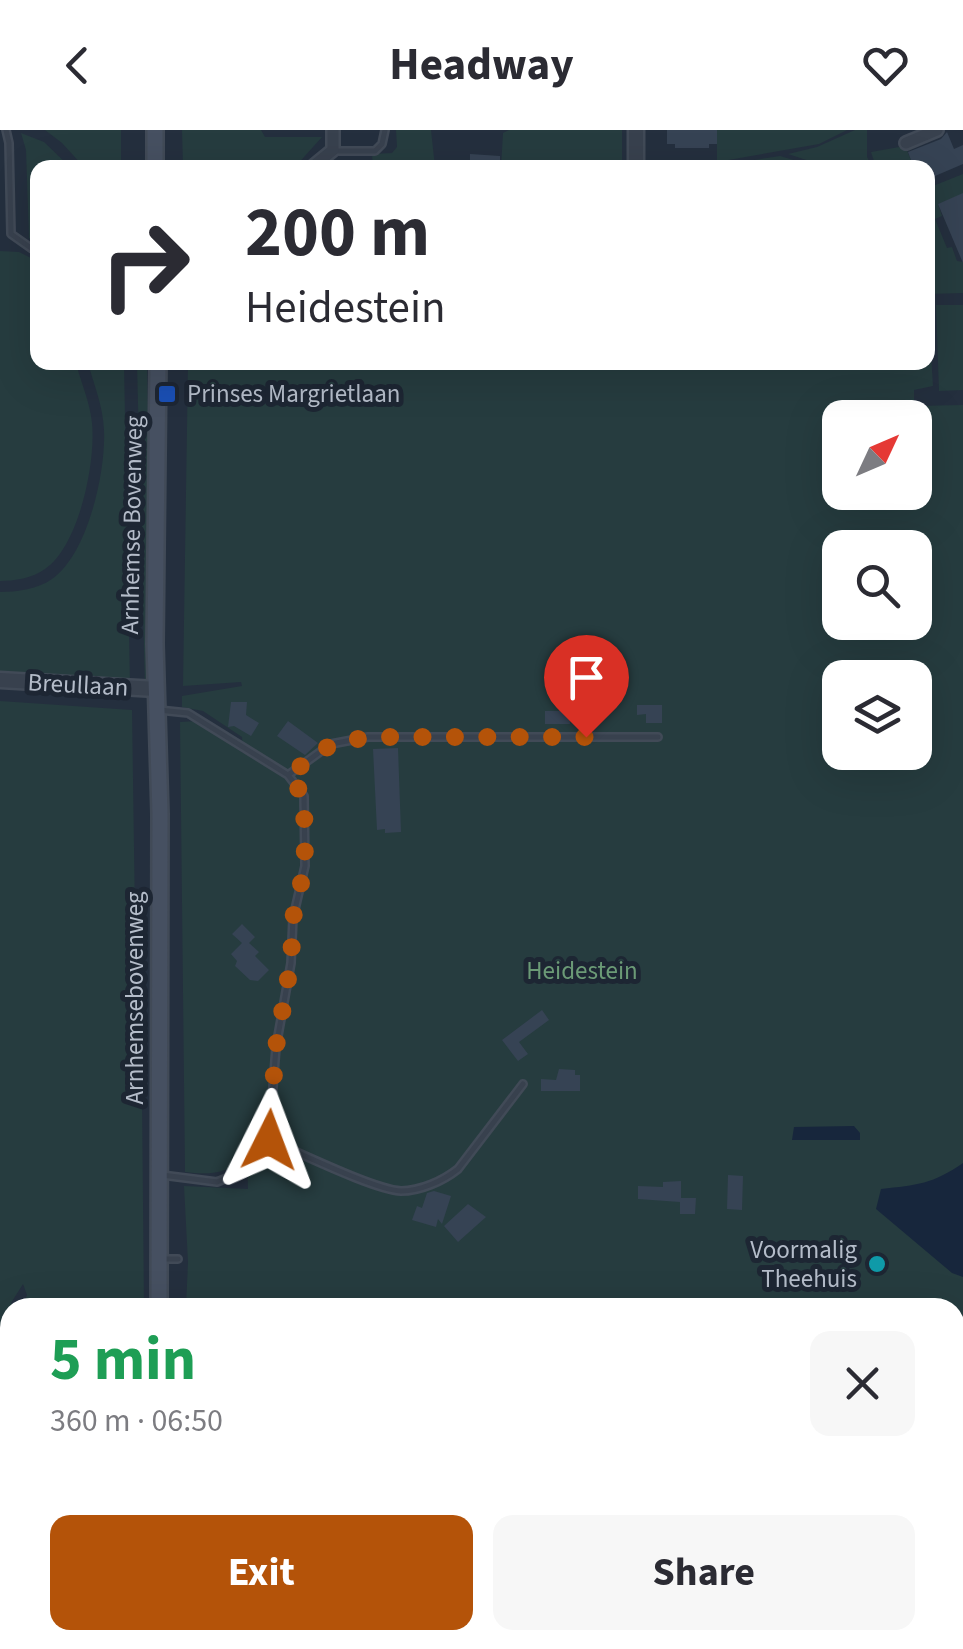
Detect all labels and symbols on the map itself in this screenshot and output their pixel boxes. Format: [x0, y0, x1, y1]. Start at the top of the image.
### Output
place label: Prinses Margrietlaan [187, 376, 400, 412]
marker: Prinses Margrietlaan [156, 383, 178, 405]
north arrow [822, 400, 932, 510]
street label: Arnhemse Bovenweg [112, 415, 152, 635]
pin [544, 635, 629, 738]
street label: Breullaan [27, 664, 129, 706]
street label: Arnhemsebovenweg [117, 891, 153, 1105]
park label: Heidestein [526, 953, 638, 989]
position arrow [217, 1088, 321, 1192]
place label: Voormalig Theehuis [750, 1232, 857, 1297]
marker: Voormalig Theehuis [866, 1253, 888, 1275]

